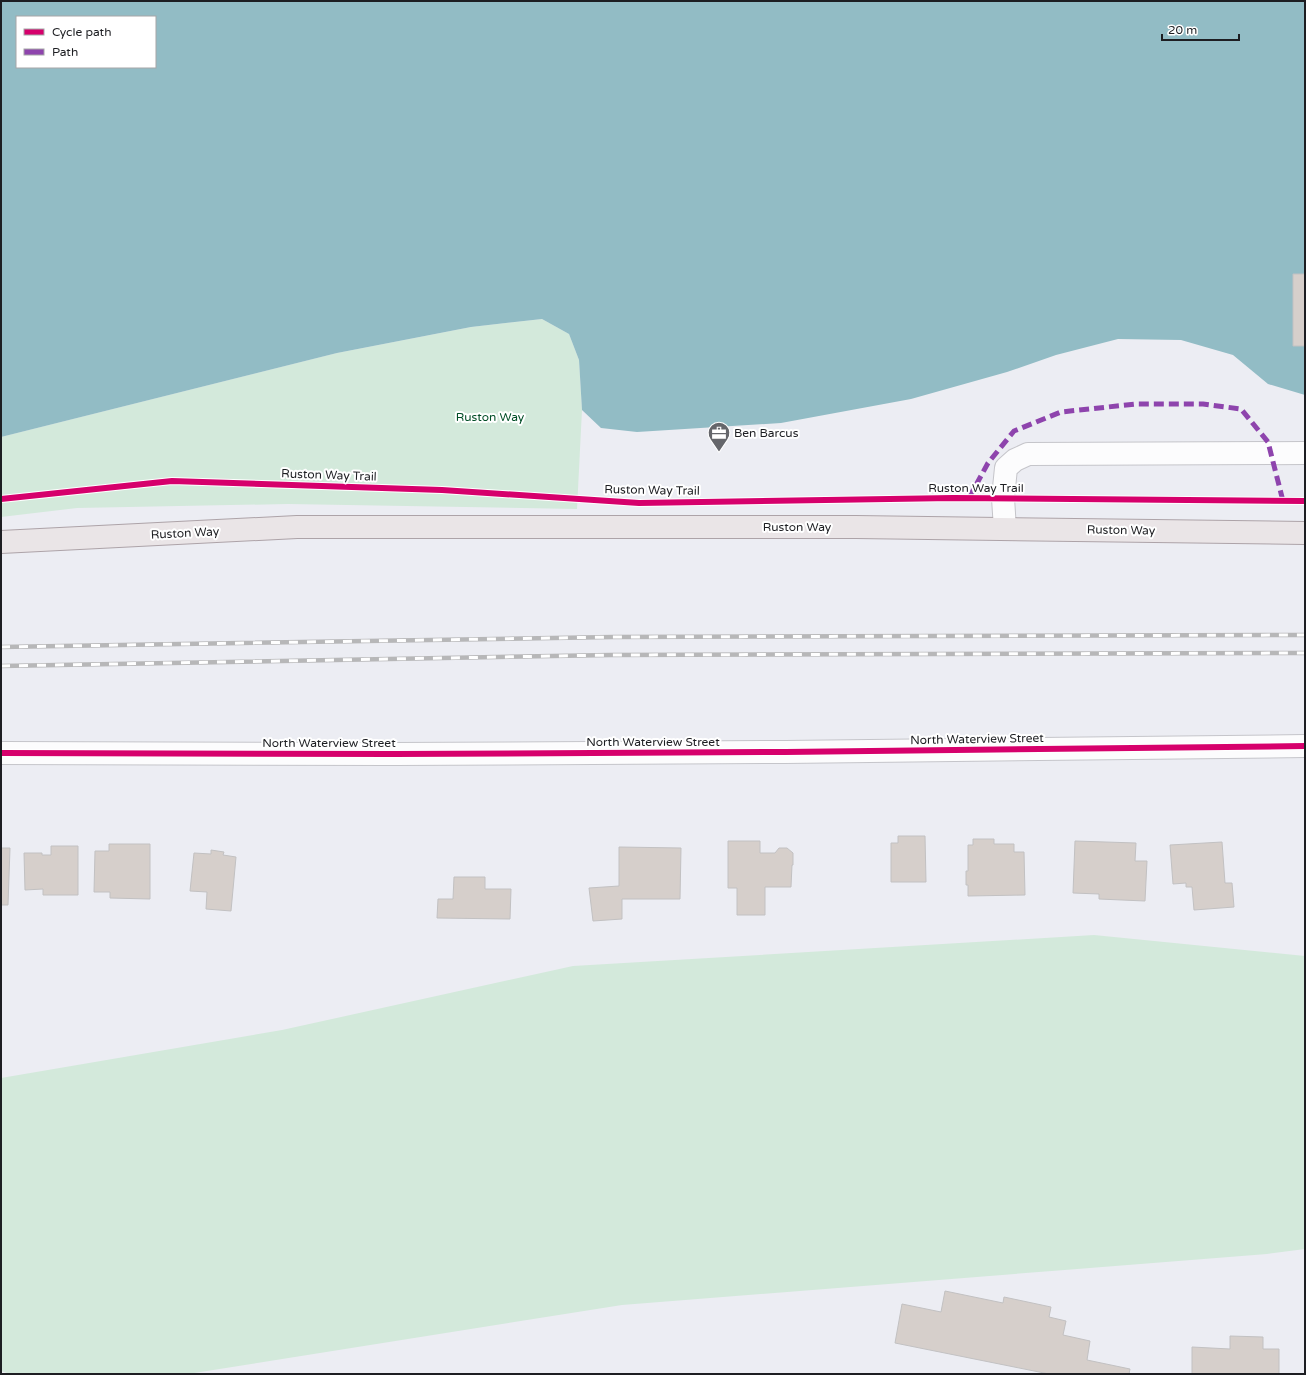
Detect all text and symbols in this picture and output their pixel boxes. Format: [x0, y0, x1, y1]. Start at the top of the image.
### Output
legend [16, 16, 156, 68]
scale bar [1162, 16, 1239, 42]
text: 20 m [1168, 23, 1197, 37]
text: Cycle path [52, 25, 111, 39]
text: Path [52, 45, 78, 59]
park label: Ruston Way [456, 410, 525, 424]
office icon: Ben Barcus [706, 420, 732, 453]
place label: Ben Barcus [734, 426, 799, 440]
street label: Ruston Way Trail [281, 466, 377, 484]
street label: Ruston Way Trail [928, 481, 1024, 495]
street label: Ruston Way Trail [604, 482, 700, 498]
street label: Ruston Way [763, 520, 832, 534]
street label: Ruston Way [1087, 522, 1156, 538]
street label: Ruston Way [150, 524, 220, 542]
street label: North Waterview Street [910, 731, 1044, 747]
street label: North Waterview Street [586, 735, 720, 749]
street label: North Waterview Street [262, 736, 396, 750]

